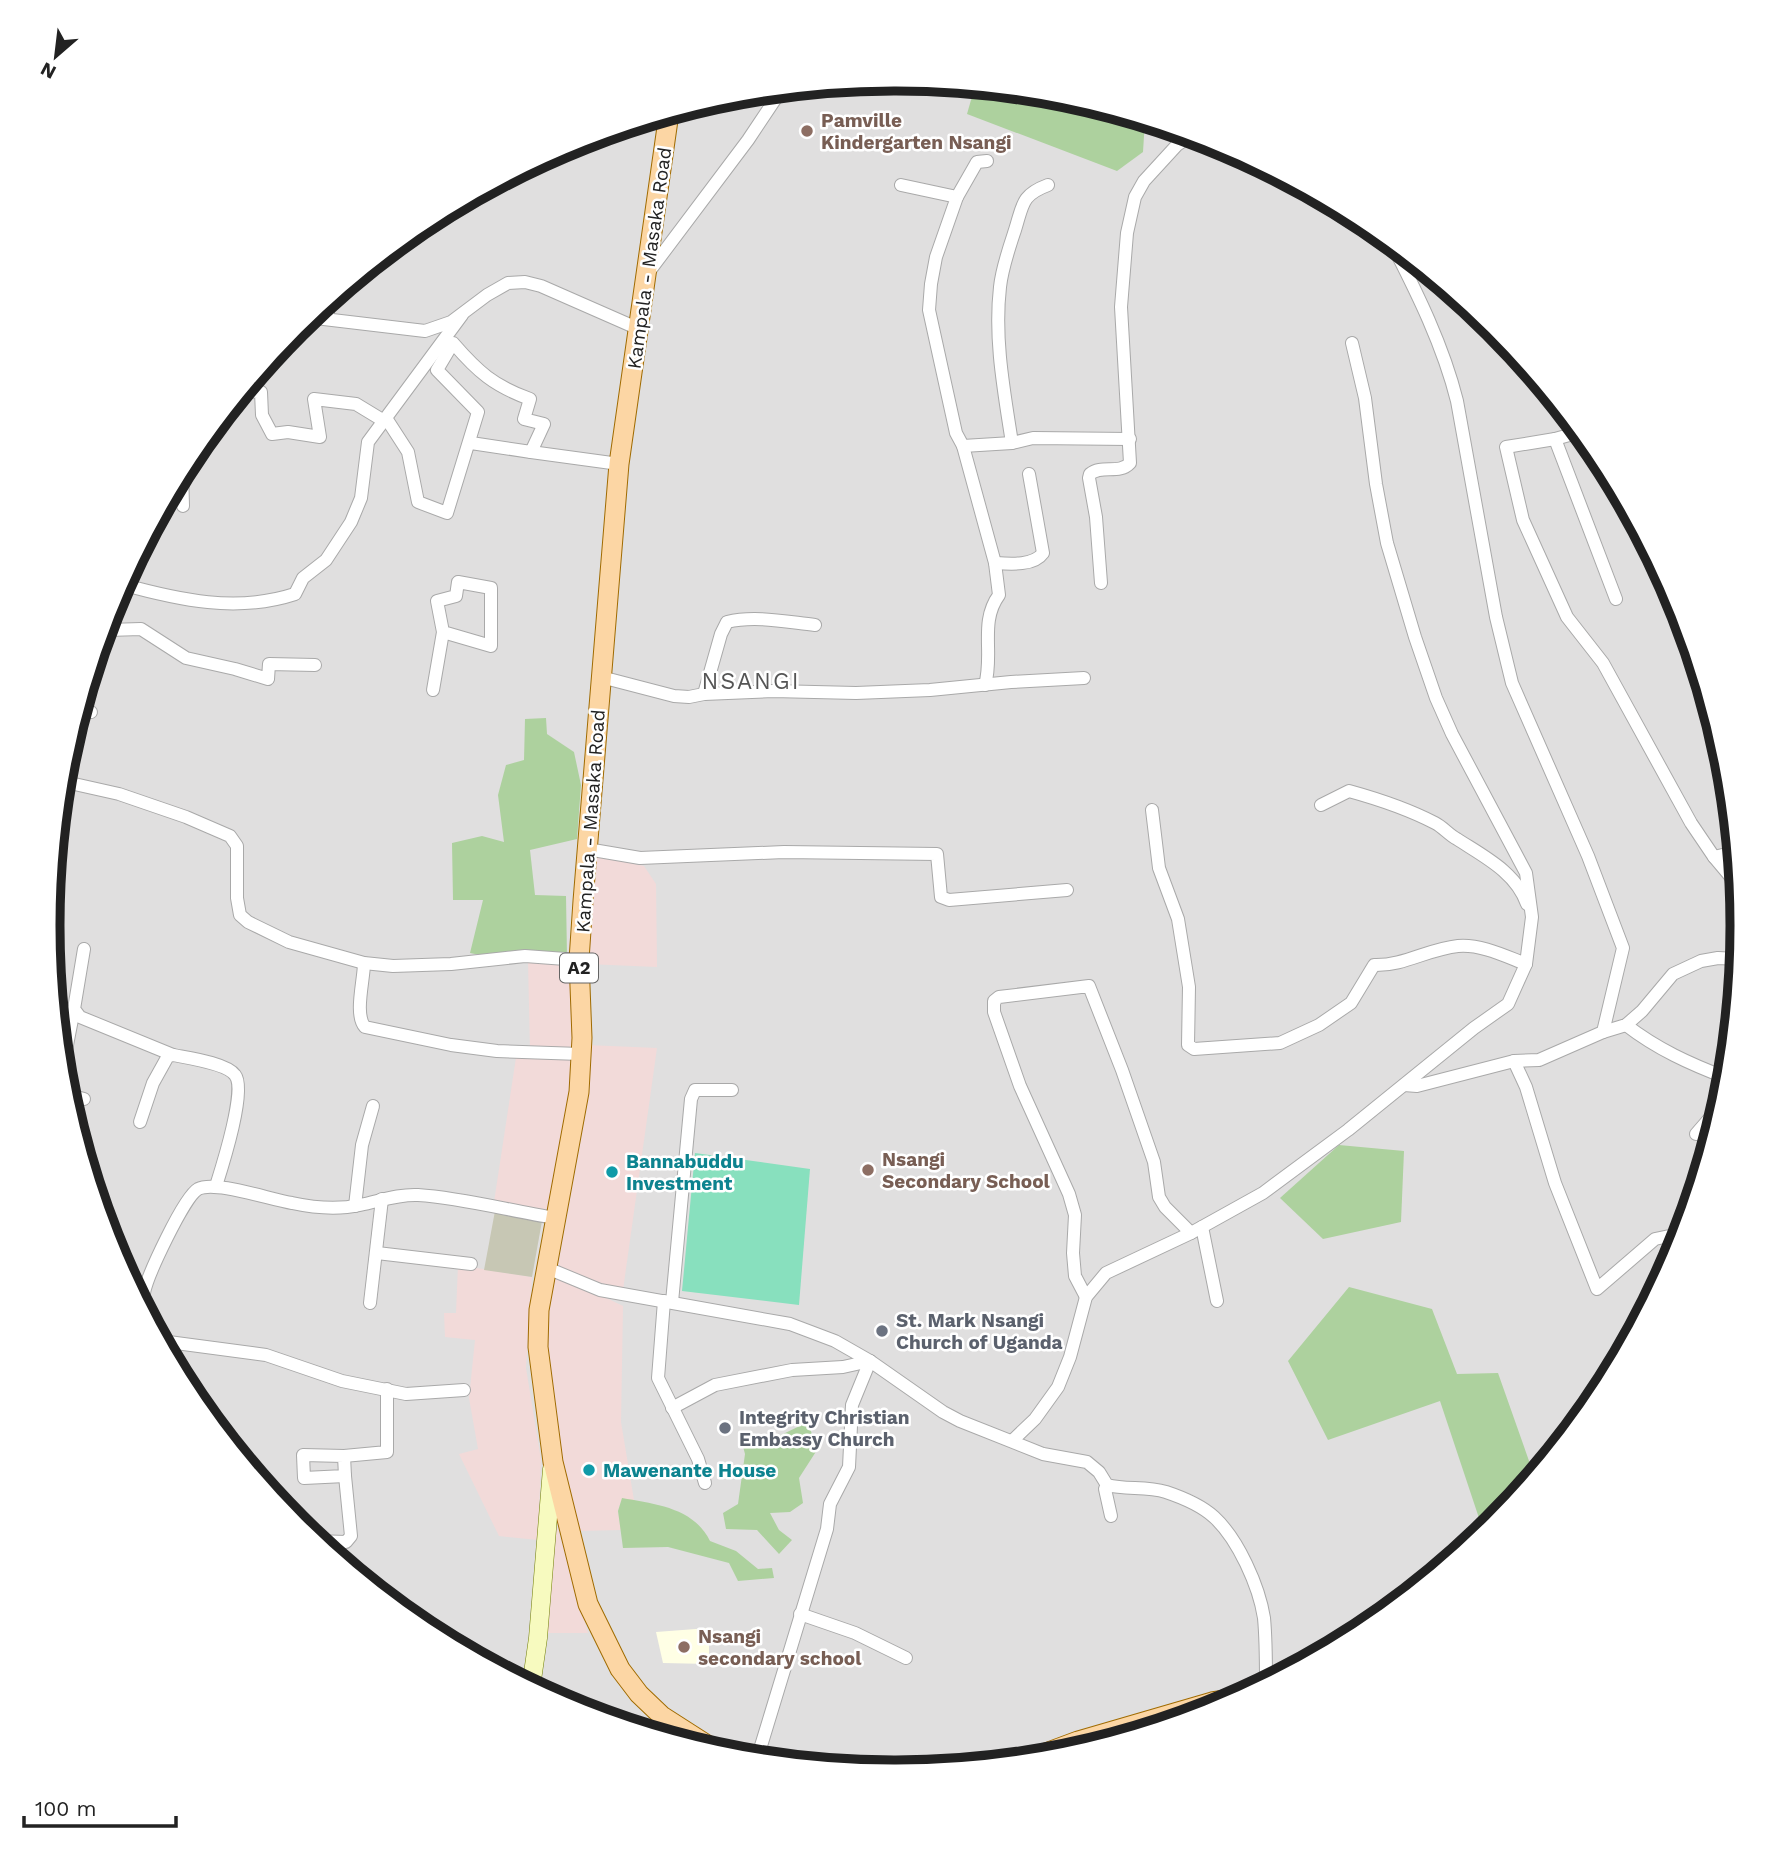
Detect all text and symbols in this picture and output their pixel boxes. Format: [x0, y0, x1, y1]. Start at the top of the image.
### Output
north arrow [21, 21, 91, 91]
text: N [37, 57, 60, 84]
place label: Pamville Kindergarten Nsangi [821, 109, 1012, 154]
marker: Pamville Kindergarten Nsangi [799, 123, 815, 139]
street label: Kampala - Masaka Road [623, 146, 676, 371]
district label: NSANGI [702, 668, 800, 695]
street label: Kampala - Masaka Road [571, 709, 610, 934]
road number: A2 [560, 953, 598, 982]
place label: Nsangi Secondary School [882, 1148, 1051, 1193]
place label: Bannabuddu Investment [626, 1150, 744, 1195]
marker: Nsangi Secondary School [860, 1162, 876, 1178]
marker: Bannabuddu Investment [604, 1164, 620, 1180]
place label: St. Mark Nsangi Church of Uganda [896, 1309, 1063, 1354]
marker: St. Mark Nsangi Church of Uganda [874, 1323, 890, 1339]
place label: Integrity Christian Embassy Church [739, 1406, 910, 1451]
marker: Integrity Christian Embassy Church [717, 1420, 733, 1436]
place label: Mawenante House [603, 1459, 776, 1482]
marker: Mawenante House [581, 1462, 597, 1478]
place label: Nsangi secondary school [698, 1625, 862, 1670]
marker: Nsangi secondary school [676, 1639, 692, 1655]
scale bar [24, 1784, 177, 1828]
text: 100 m [35, 1796, 97, 1821]

